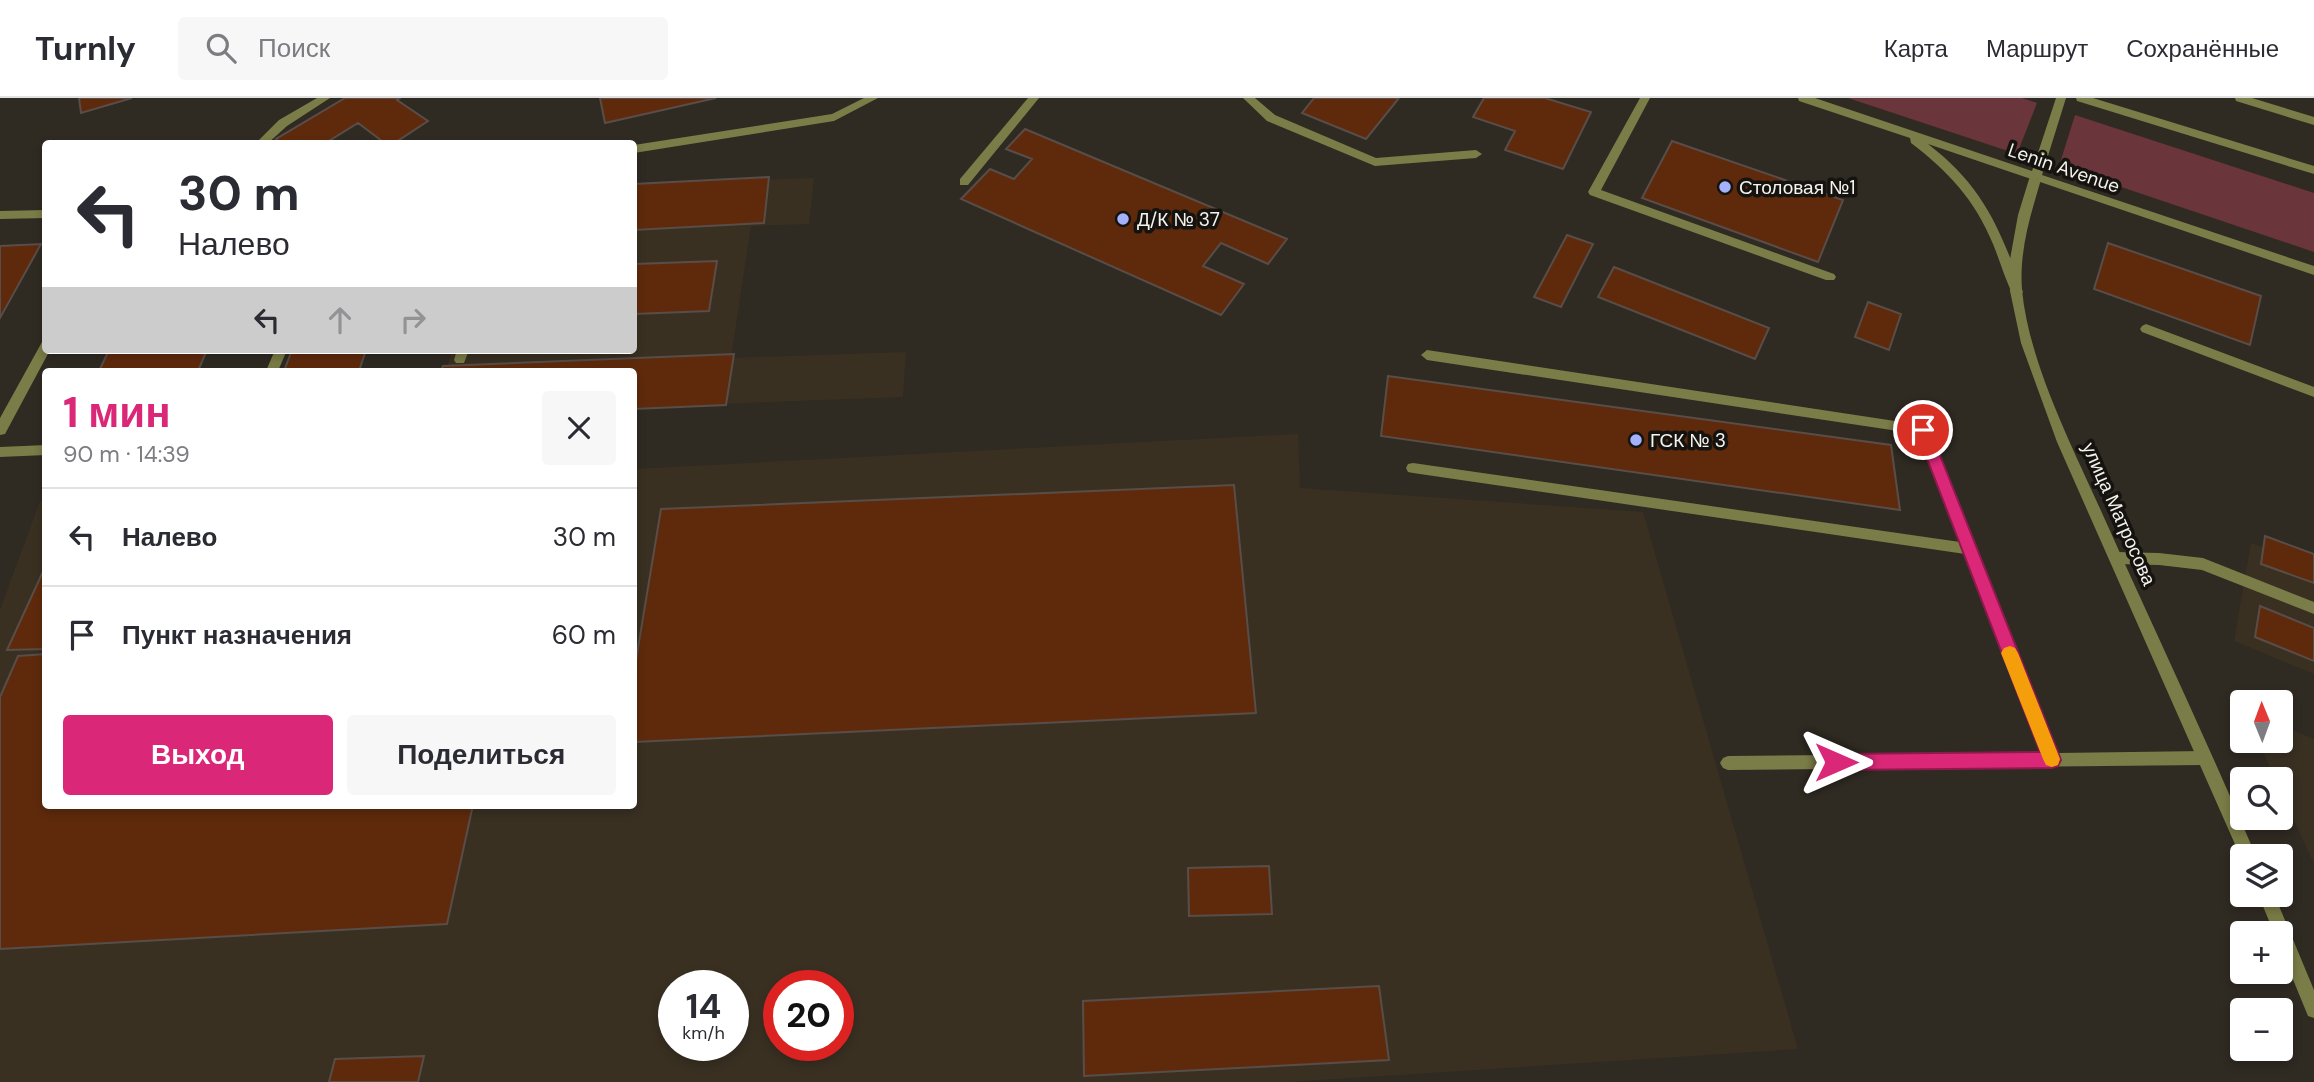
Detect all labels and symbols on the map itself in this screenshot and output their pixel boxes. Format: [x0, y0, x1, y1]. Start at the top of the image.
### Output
street label: Lenin Avenue [2005, 137, 2123, 199]
place label: Столовая №1 [1739, 175, 1855, 200]
marker: Столовая №1 [1717, 179, 1733, 195]
place label: Д/К № 37 [1137, 207, 1220, 232]
marker: Д/К № 37 [1115, 211, 1131, 227]
pin [1893, 400, 1953, 460]
place label: ГСК № 3 [1650, 428, 1726, 453]
marker: ГСК № 3 [1628, 432, 1644, 448]
street label: улица Матросова [2076, 439, 2162, 590]
north arrow [2230, 690, 2292, 752]
position arrow [1799, 725, 1873, 799]
speed limit sign: 20 [763, 970, 854, 1061]

